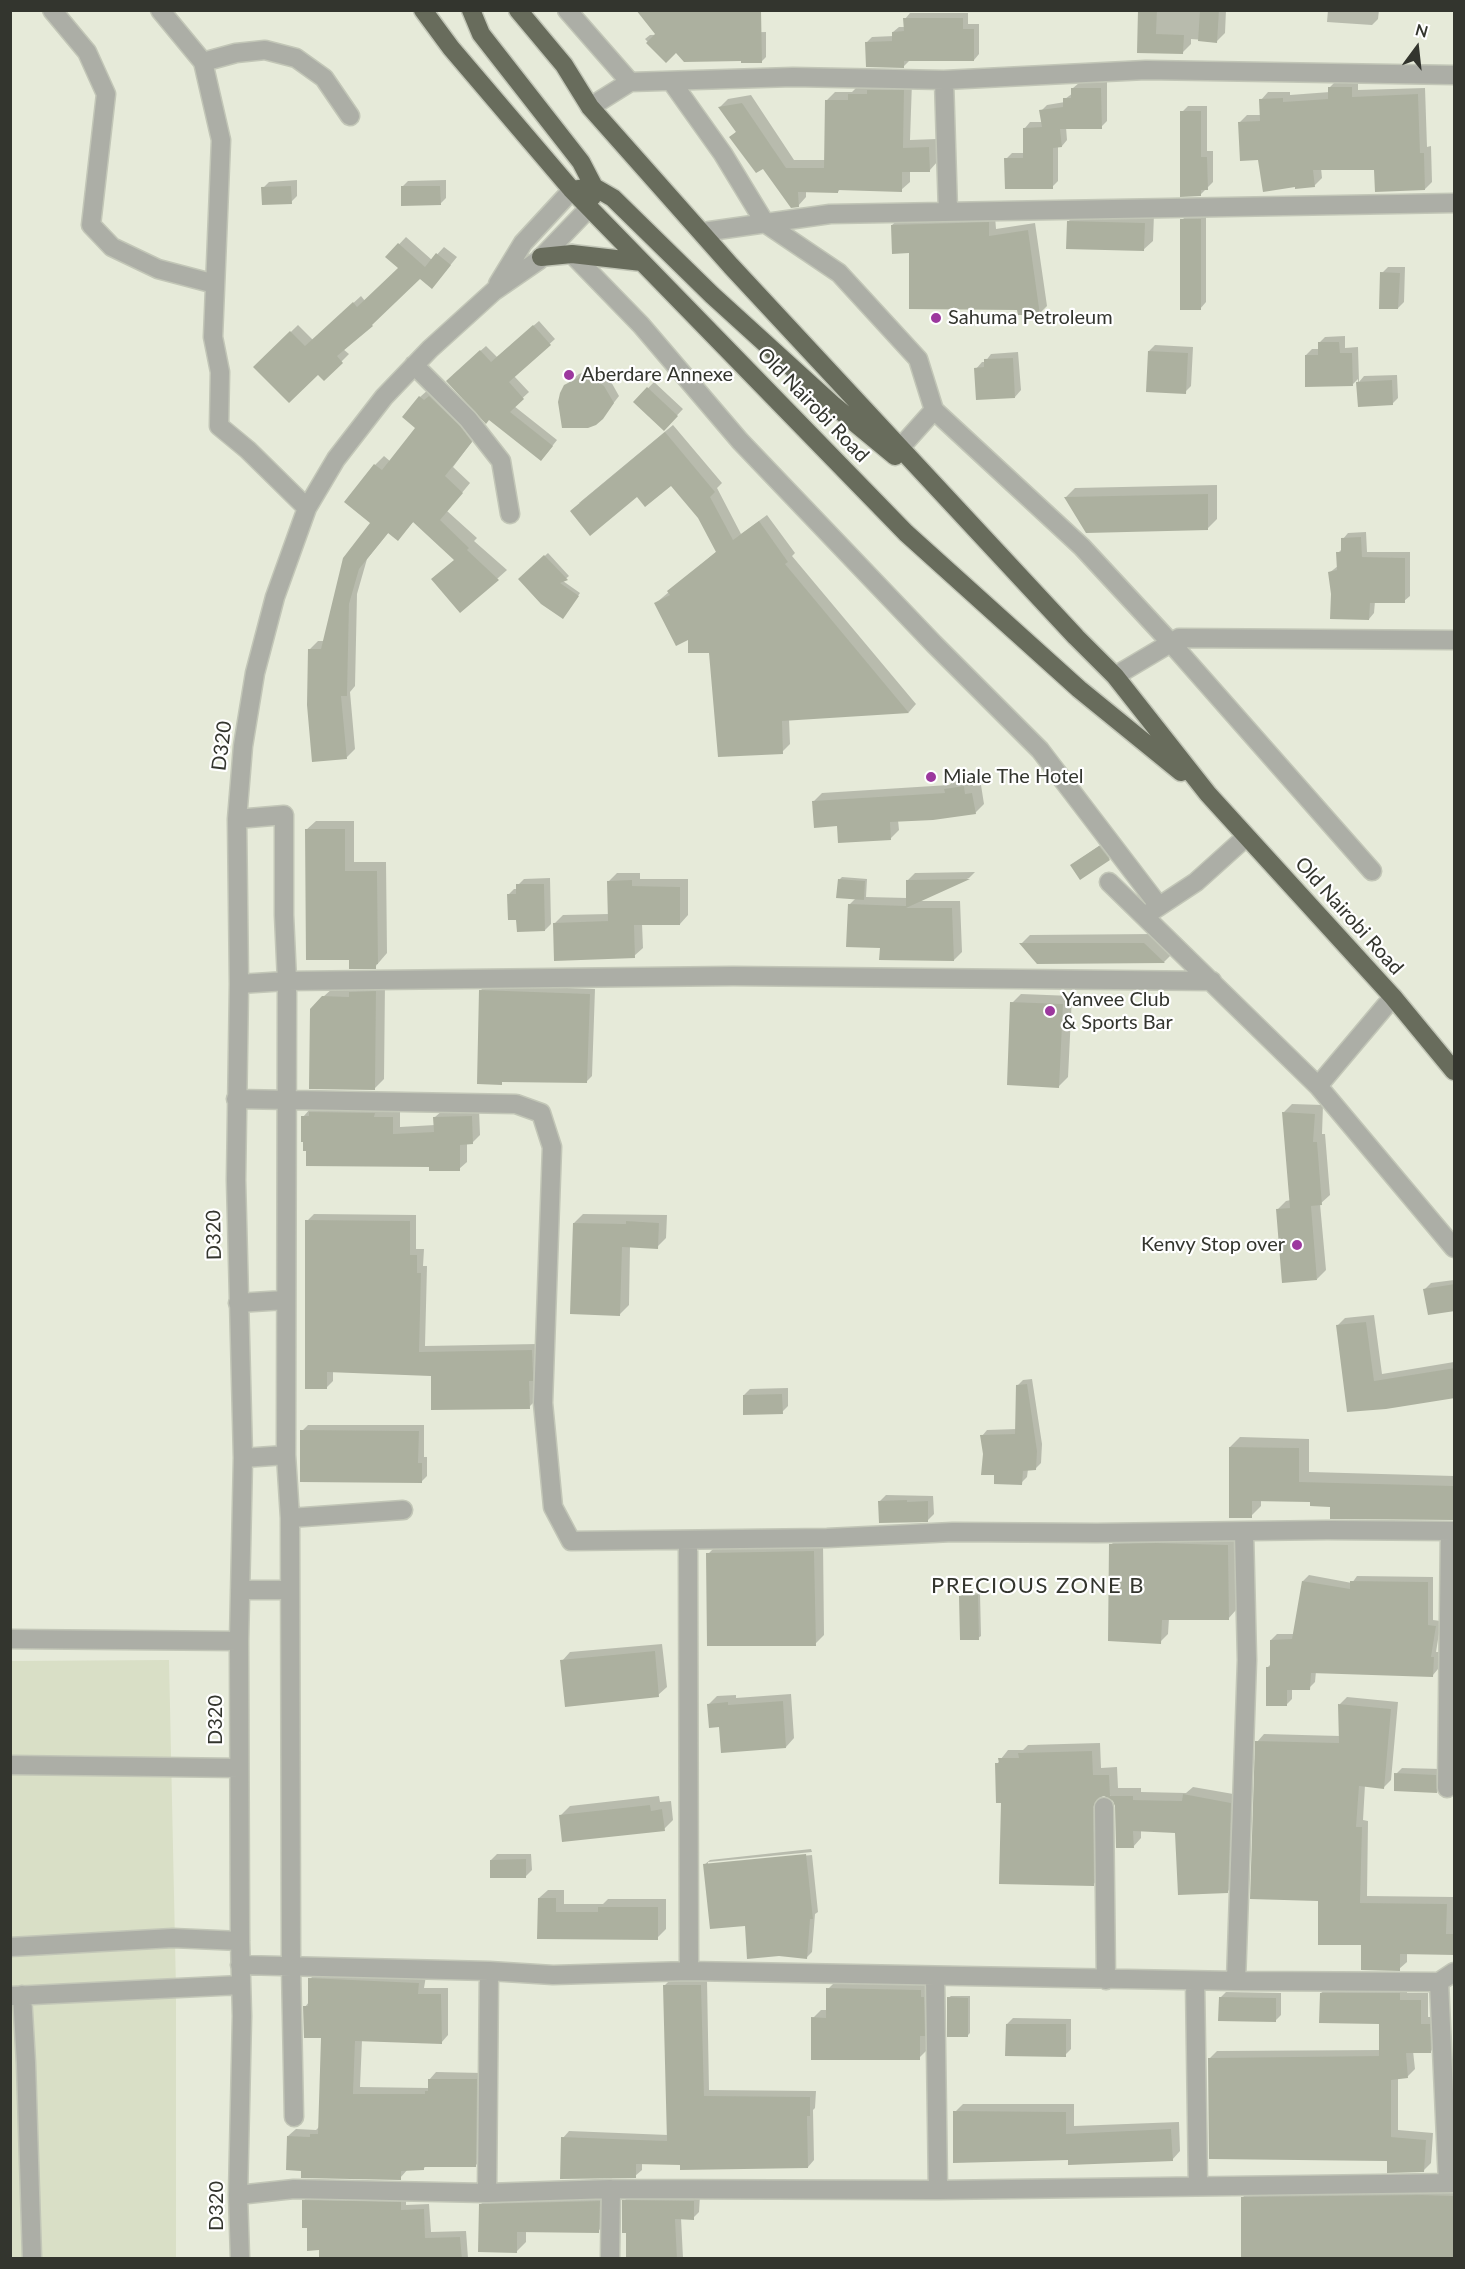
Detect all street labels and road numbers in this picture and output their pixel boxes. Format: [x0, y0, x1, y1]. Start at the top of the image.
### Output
street label: Old Nairobi Road [752, 343, 874, 467]
street label: D320 [207, 720, 237, 772]
street label: Old Nairobi Road [1290, 852, 1408, 980]
street label: D320 [202, 1210, 226, 1260]
street label: D320 [204, 1695, 228, 1745]
street label: D320 [205, 2181, 229, 2231]

